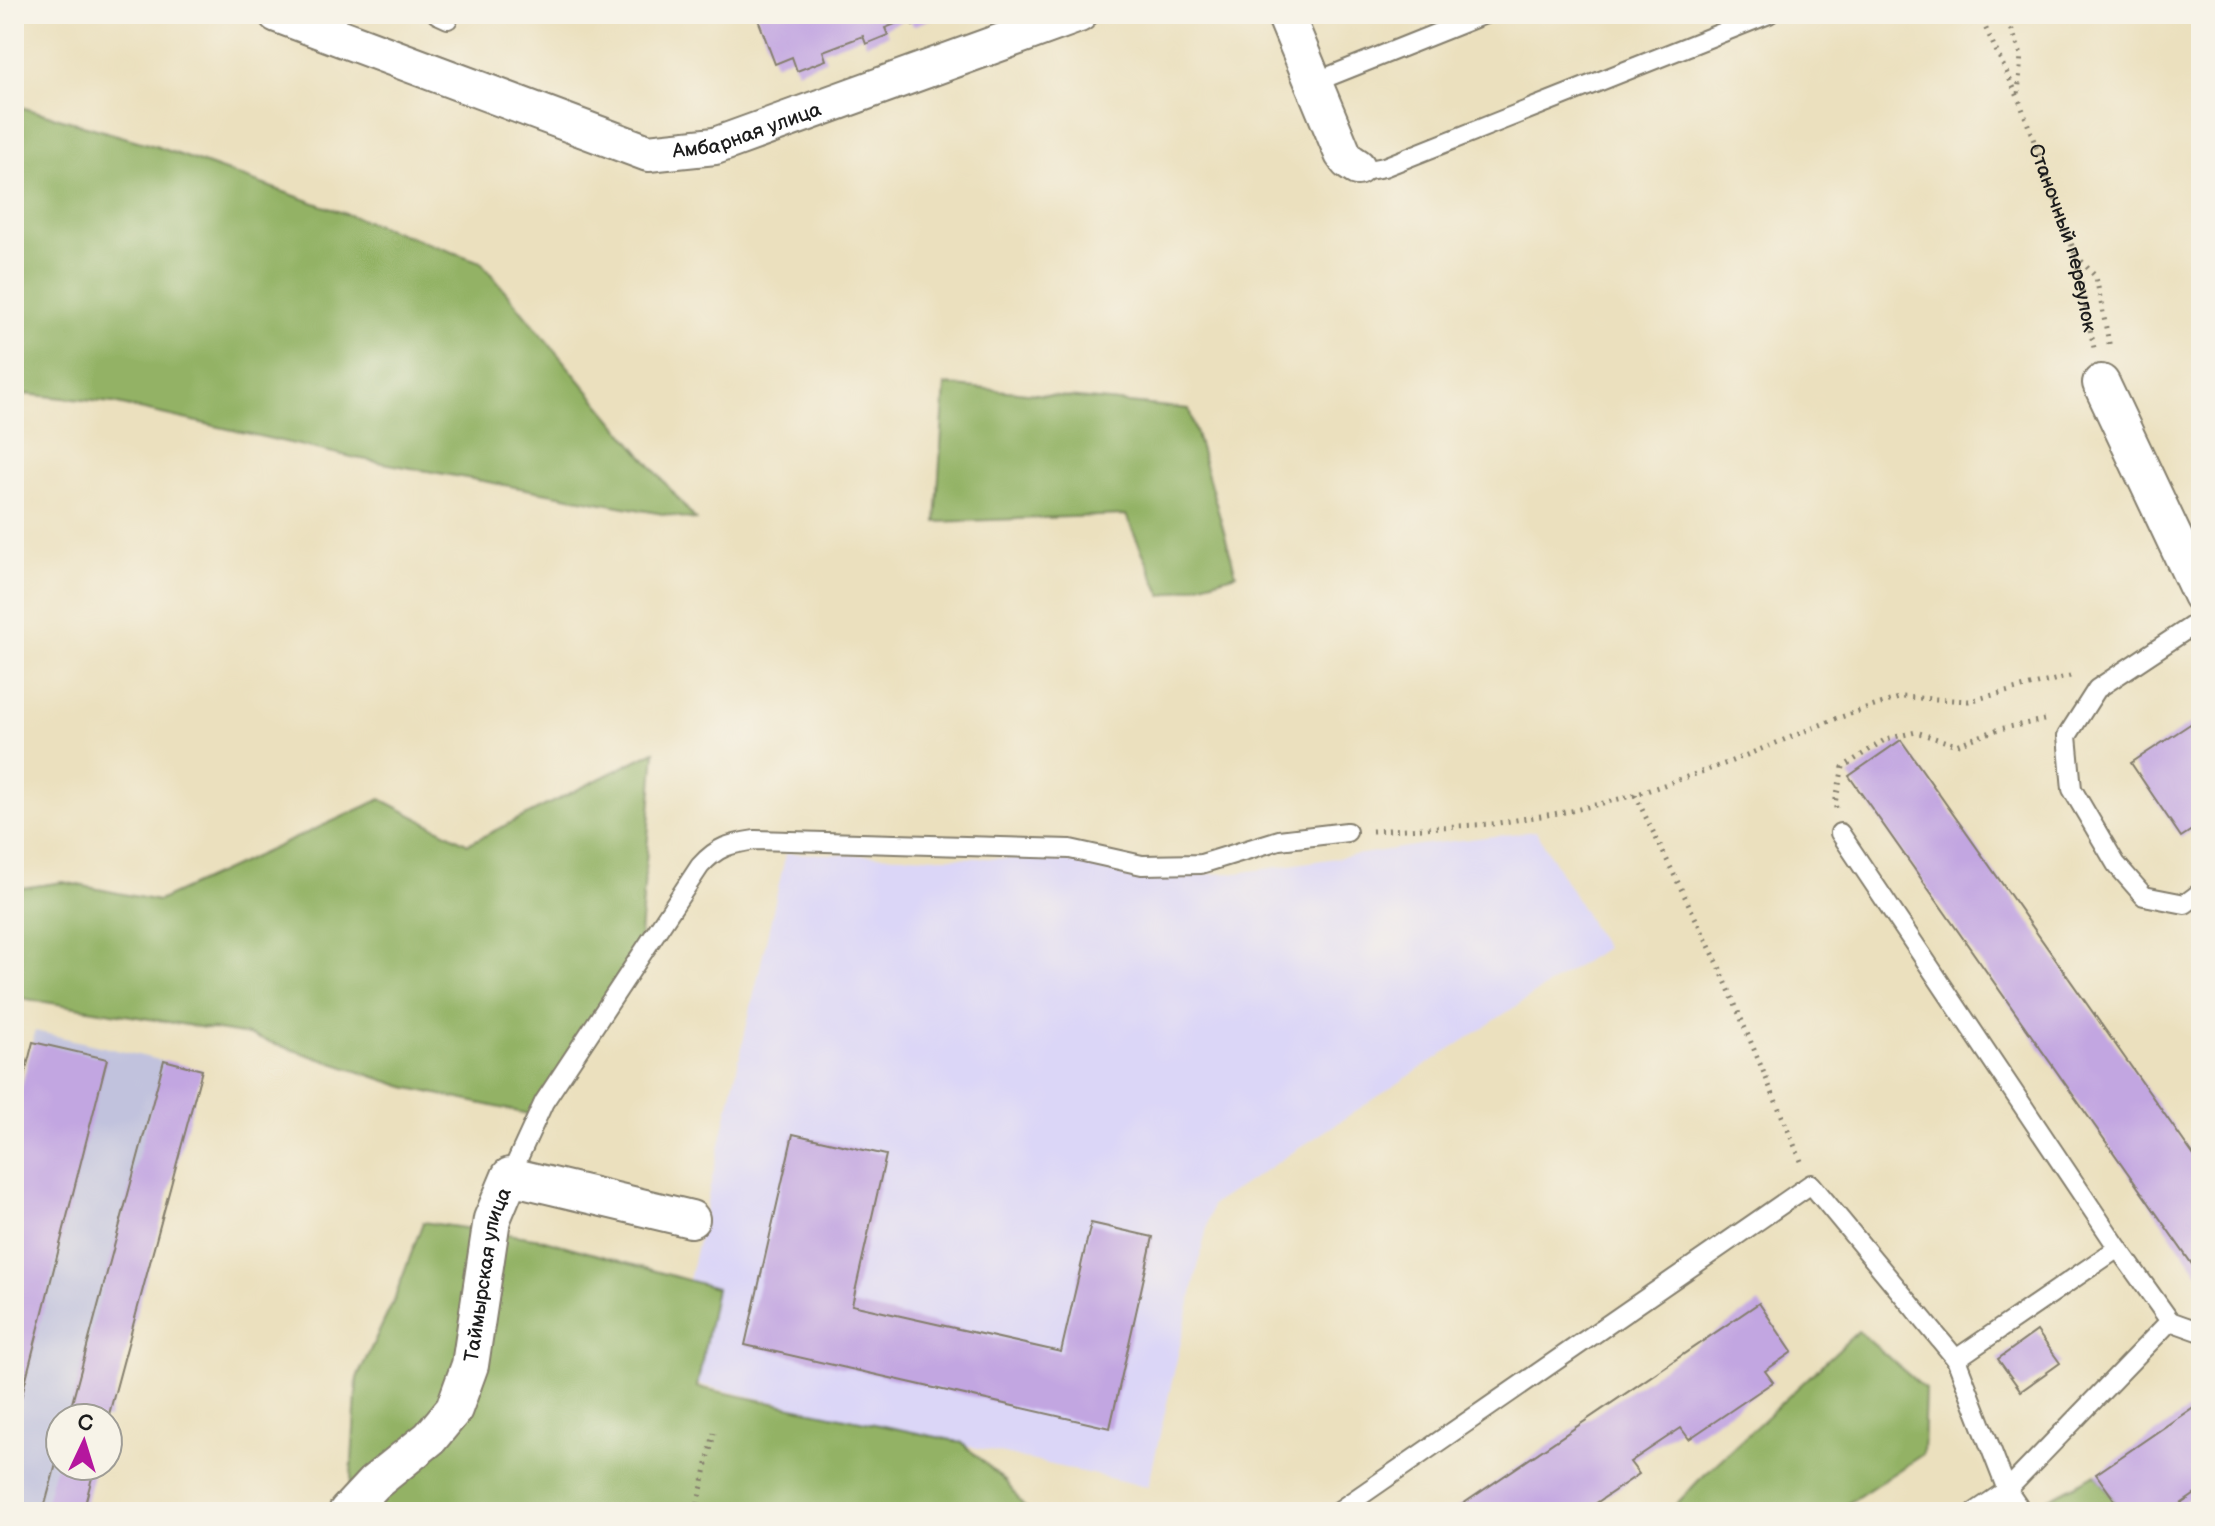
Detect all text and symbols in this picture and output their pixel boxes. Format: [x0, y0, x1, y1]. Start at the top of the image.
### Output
street label: Амбарная улица [670, 98, 825, 163]
street label: Станочный переулок [2023, 141, 2102, 335]
street label: Таймырская улица [460, 1184, 517, 1364]
north arrow [44, 1402, 124, 1482]
text: С [77, 1410, 94, 1438]

